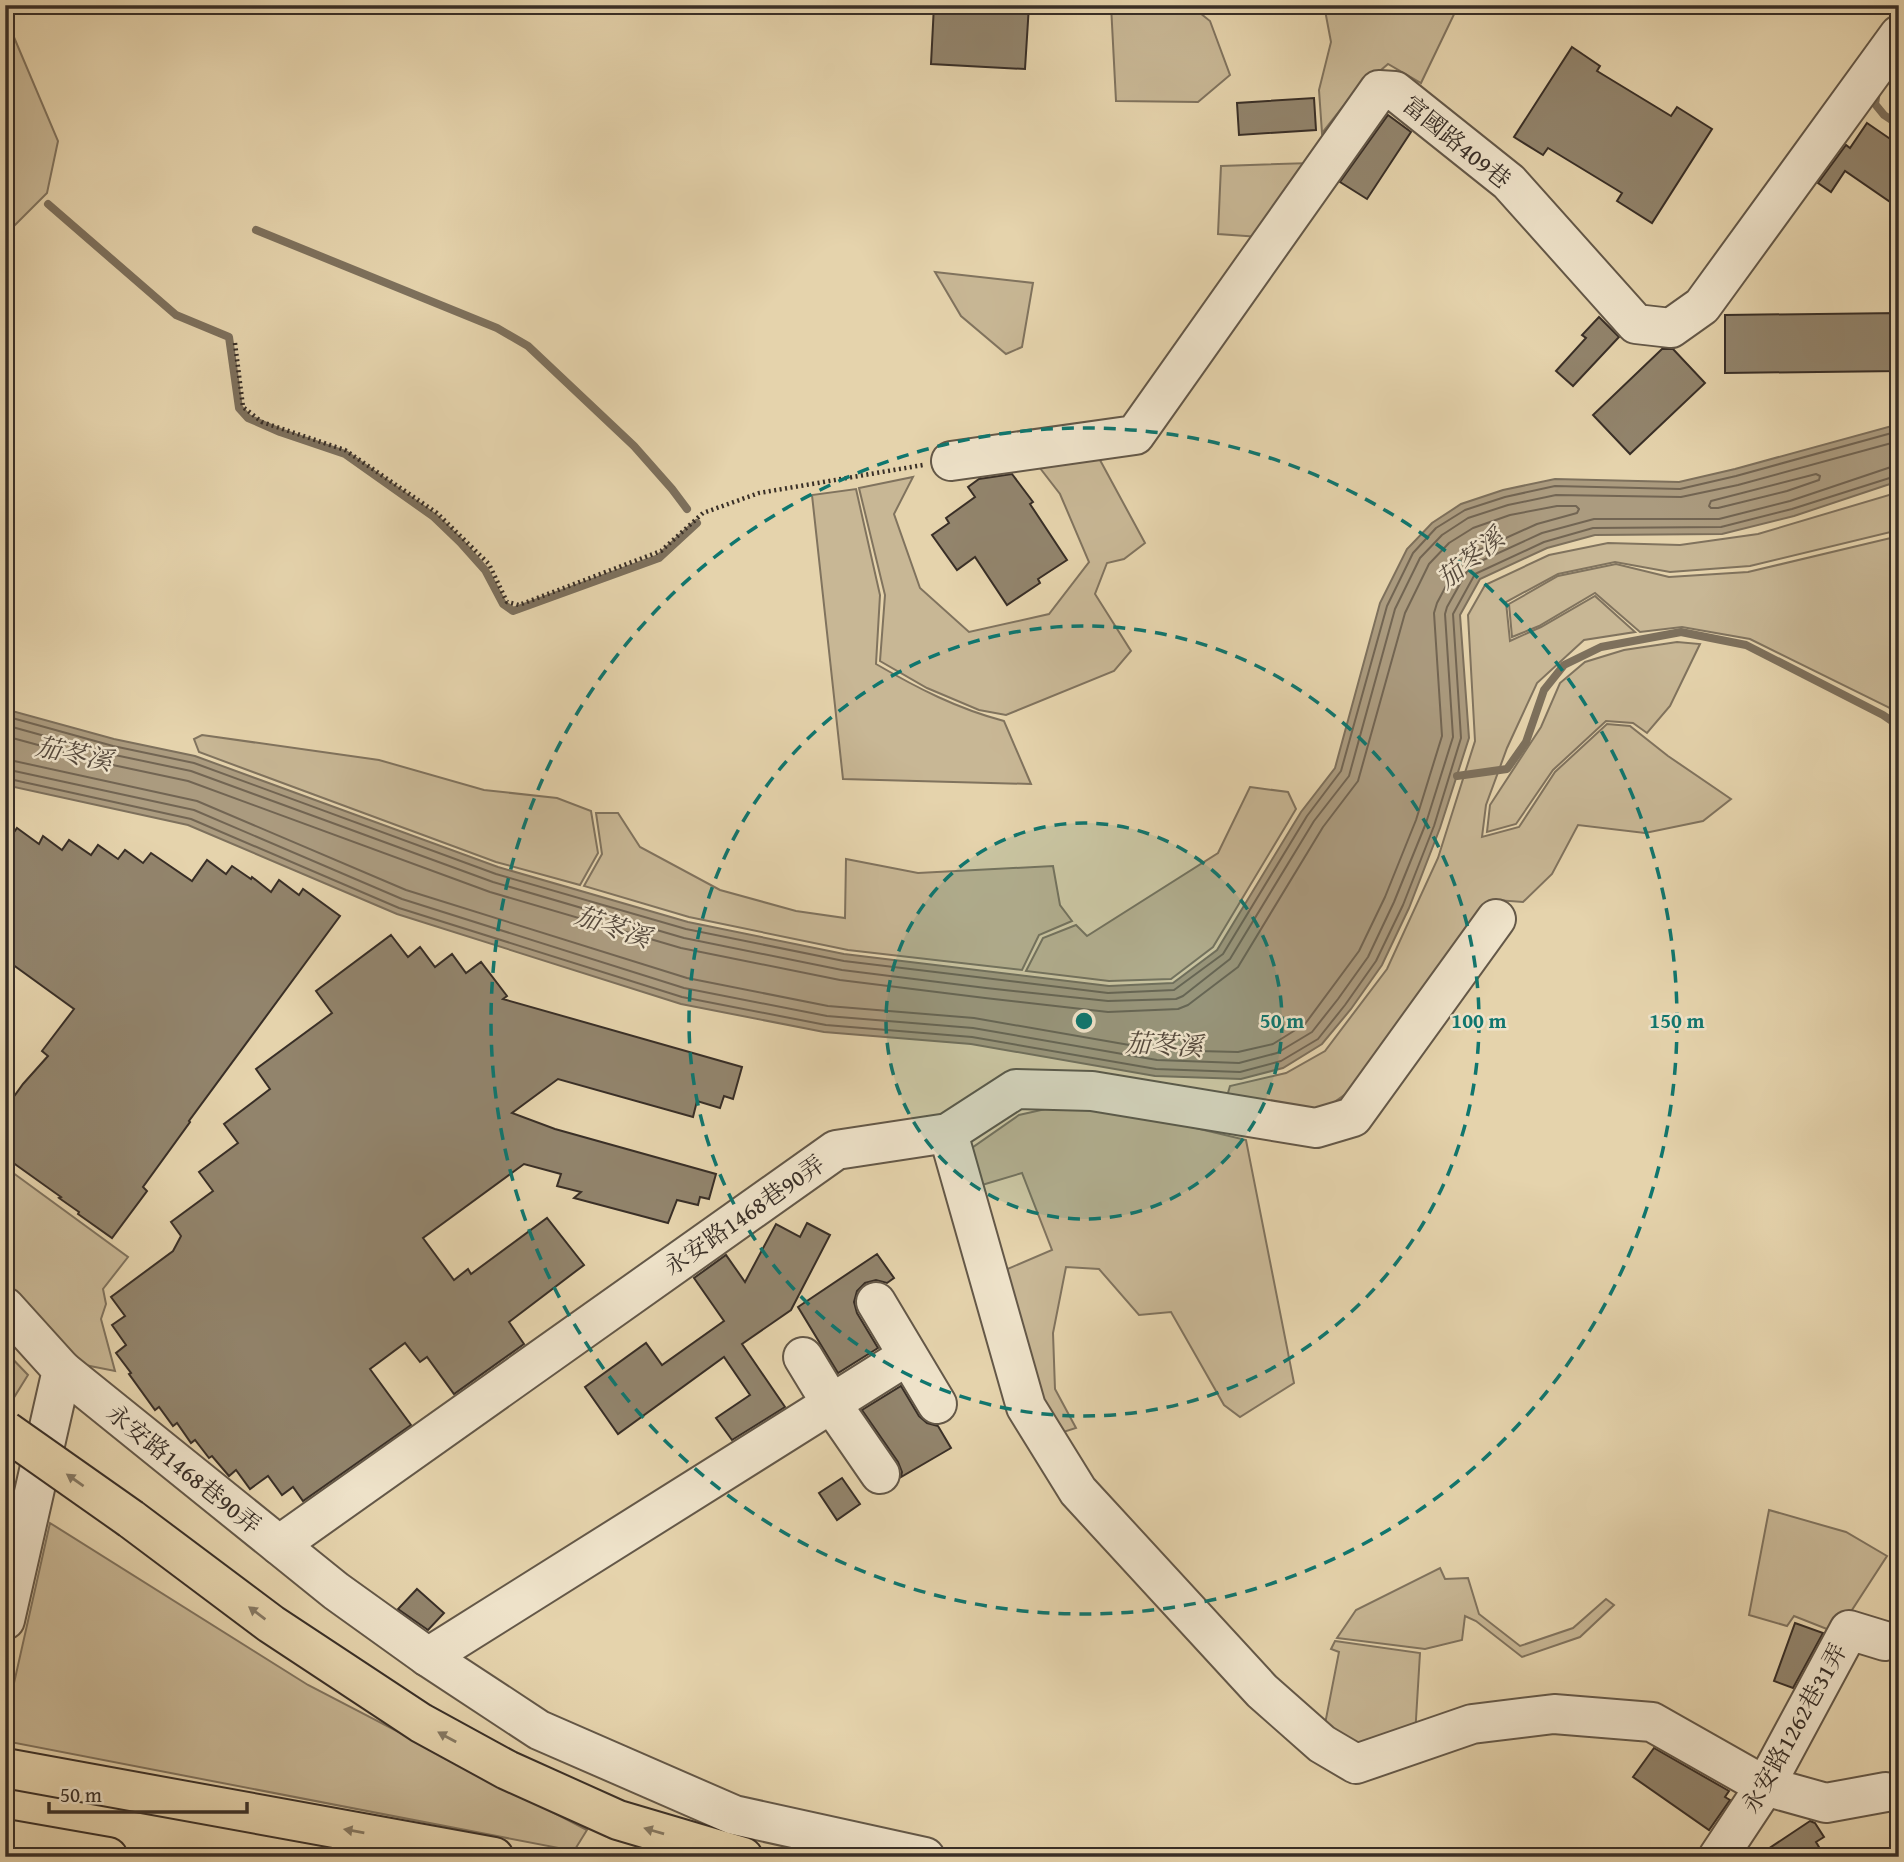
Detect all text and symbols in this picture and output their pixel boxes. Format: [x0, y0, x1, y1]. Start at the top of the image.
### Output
street label: 富國路409巷 [1395, 87, 1519, 197]
water label: 茄苳溪 [1427, 516, 1515, 598]
water label: 茄苳溪 [32, 726, 119, 781]
water label: 茄苳溪 [570, 895, 659, 958]
text: 50 m [1260, 1005, 1304, 1036]
text: 100 m [1451, 1005, 1507, 1036]
text: 150 m [1649, 1005, 1705, 1036]
centre of rings [1072, 1009, 1096, 1033]
water label: 茄苳溪 [1124, 1022, 1207, 1066]
street label: 永安路1468巷90弄 [656, 1146, 832, 1284]
street label: 永安路1468巷90弄 [99, 1396, 269, 1542]
one-way arrow [66, 1473, 84, 1487]
one-way arrow [248, 1605, 266, 1620]
street label: 永安路1262巷31弄 [1733, 1637, 1855, 1819]
one-way arrow [437, 1732, 457, 1743]
scale bar [49, 1771, 247, 1815]
text: 50 m [60, 1779, 102, 1810]
one-way arrow [643, 1825, 664, 1835]
one-way arrow [343, 1826, 365, 1837]

